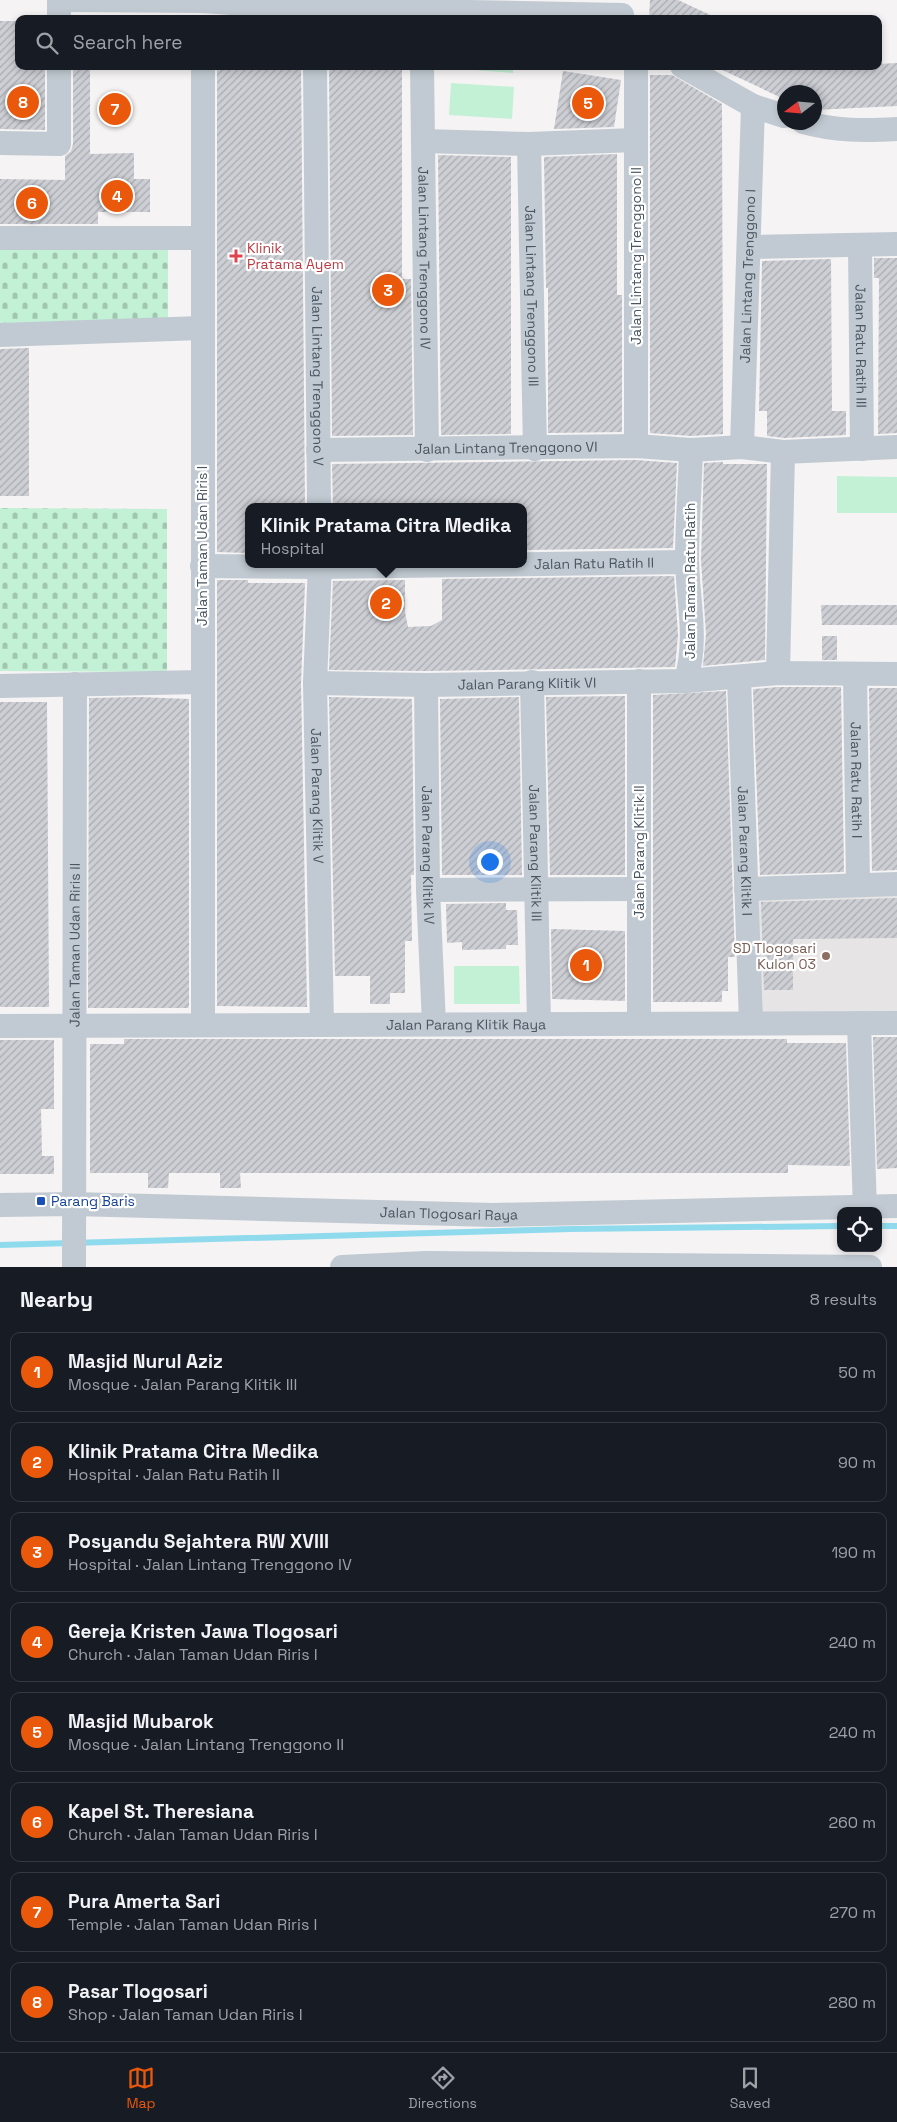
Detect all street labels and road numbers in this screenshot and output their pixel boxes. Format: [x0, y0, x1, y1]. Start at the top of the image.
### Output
street label: Jalan Lintang Trenggono IV [414, 166, 435, 350]
street label: Jalan Lintang Trenggono II [627, 167, 645, 345]
street label: Jalan Lintang Trenggono I [736, 189, 759, 364]
street label: Jalan Lintang Trenggono III [521, 205, 543, 387]
street label: Jalan Ratu Ratih III [851, 284, 871, 408]
street label: Jalan Lintang Trenggono V [308, 286, 328, 466]
street label: Jalan Lintang Trenggono VI [414, 437, 598, 458]
street label: Jalan Taman Udan Riris I [193, 466, 211, 626]
street label: Jalan Taman Ratu Ratih [681, 503, 699, 659]
street label: Jalan Ratu Ratih II [534, 553, 654, 573]
street label: Jalan Parang Klitik VI [457, 673, 596, 694]
street label: Jalan Ratu Ratih I [847, 721, 866, 839]
street label: Jalan Parang Klitik V [307, 728, 328, 864]
street label: Jalan Parang Klitik III [525, 784, 546, 922]
street label: Jalan Parang Klitik IV [418, 785, 439, 925]
street label: Jalan Parang Klitik II [630, 785, 648, 919]
street label: Jalan Parang Klitik I [734, 785, 756, 916]
street label: Jalan Taman Udan Riris II [65, 863, 84, 1027]
street label: Jalan Parang Klitik Raya [386, 1015, 546, 1034]
street label: Jalan Tlogosari Raya [379, 1203, 518, 1224]

